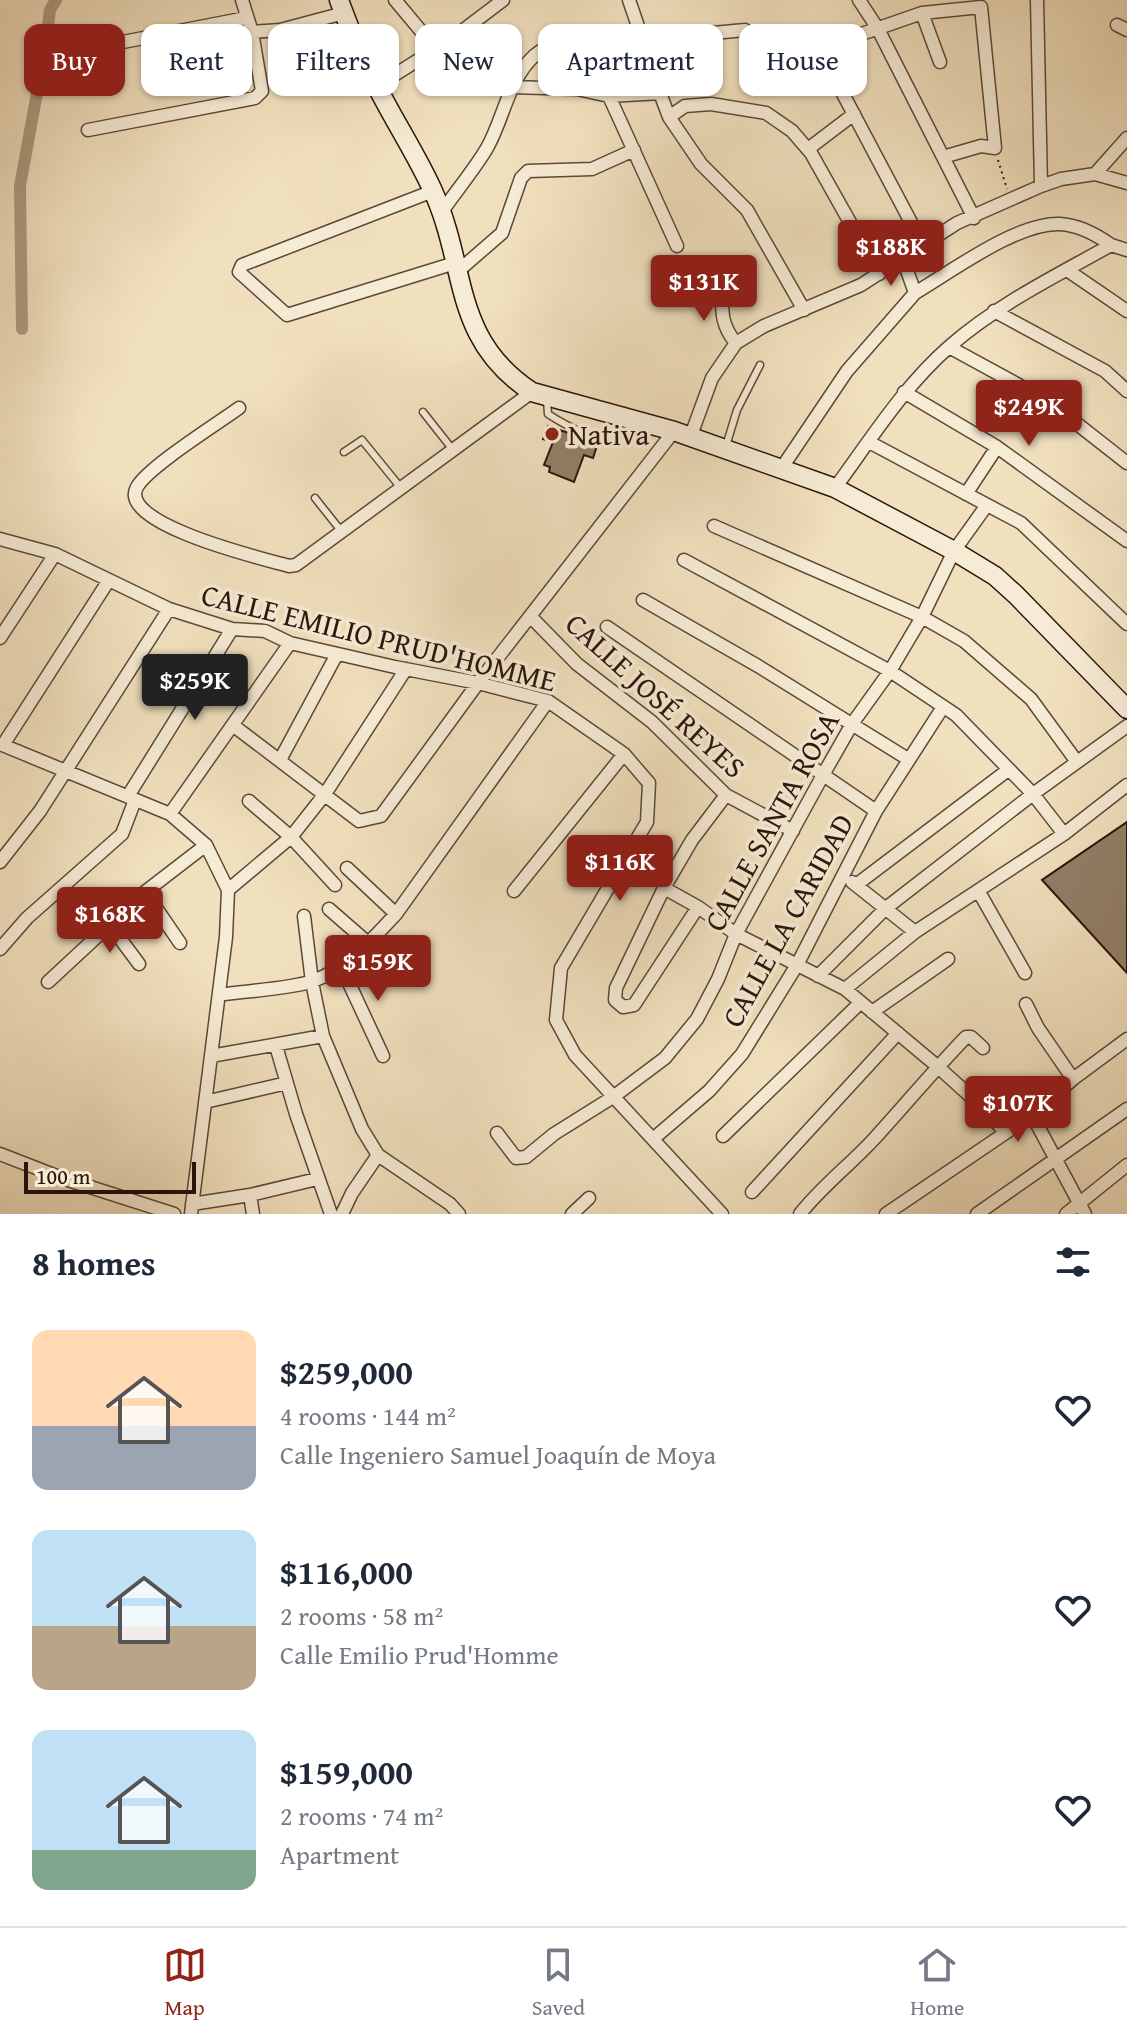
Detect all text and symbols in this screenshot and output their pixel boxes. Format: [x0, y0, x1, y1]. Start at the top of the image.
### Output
chip: Buy [24, 24, 125, 96]
chip: Rent [141, 24, 252, 96]
chip: Filters [268, 24, 399, 96]
chip: New [415, 24, 522, 96]
chip: Apartment [538, 24, 723, 96]
chip: House [739, 24, 867, 96]
pin: $188K [835, 220, 947, 288]
text: $188K [856, 226, 926, 265]
pin: $131K [648, 255, 760, 323]
text: $131K [669, 261, 739, 300]
pin: $249K [973, 380, 1085, 448]
text: $249K [994, 386, 1064, 425]
place label: Nativa [568, 412, 649, 456]
marker: Nativa [543, 425, 561, 443]
street label: CALLE EMILIO PRUD'HOMME [197, 572, 561, 702]
street label: CALLE JOSÉ REYES [556, 602, 756, 788]
pin: $259K [139, 654, 251, 722]
text: $259K [160, 660, 230, 699]
street label: CALLE SANTA ROSA [692, 703, 850, 939]
street label: CALLE LA CARIDAD [710, 805, 864, 1035]
pin: $116K [564, 835, 676, 903]
text: $116K [585, 841, 655, 880]
pin: $168K [54, 887, 166, 955]
text: $168K [75, 893, 145, 932]
pin: $159K [322, 935, 434, 1003]
text: $159K [343, 941, 413, 980]
pin: $107K [962, 1076, 1074, 1144]
text: $107K [983, 1082, 1053, 1121]
scale bar [24, 1158, 196, 1194]
text: 100 m [36, 1160, 91, 1192]
text: 8 homes [32, 1238, 156, 1287]
icon: filters [1051, 1240, 1095, 1284]
text: $259,000 [280, 1347, 413, 1396]
icon: home [96, 1362, 192, 1458]
icon: heart [1051, 1388, 1095, 1432]
text: 4 rooms · 144 m² [280, 1396, 456, 1435]
text: Calle Ingeniero Samuel Joaquín de Moya [280, 1435, 716, 1474]
text: $116,000 [280, 1547, 413, 1596]
icon: home [96, 1562, 192, 1658]
icon: heart [1051, 1588, 1095, 1632]
text: 2 rooms · 58 m² [280, 1596, 443, 1635]
text: Calle Emilio Prud'Homme [280, 1635, 559, 1674]
text: $159,000 [280, 1747, 413, 1796]
icon: home [96, 1762, 192, 1858]
icon: heart [1051, 1788, 1095, 1832]
text: 2 rooms · 74 m² [280, 1796, 443, 1835]
text: Apartment [280, 1835, 399, 1874]
tab: Map [163, 1943, 207, 2023]
tab: Saved [532, 1943, 585, 2023]
tab: Home [910, 1943, 964, 2023]

